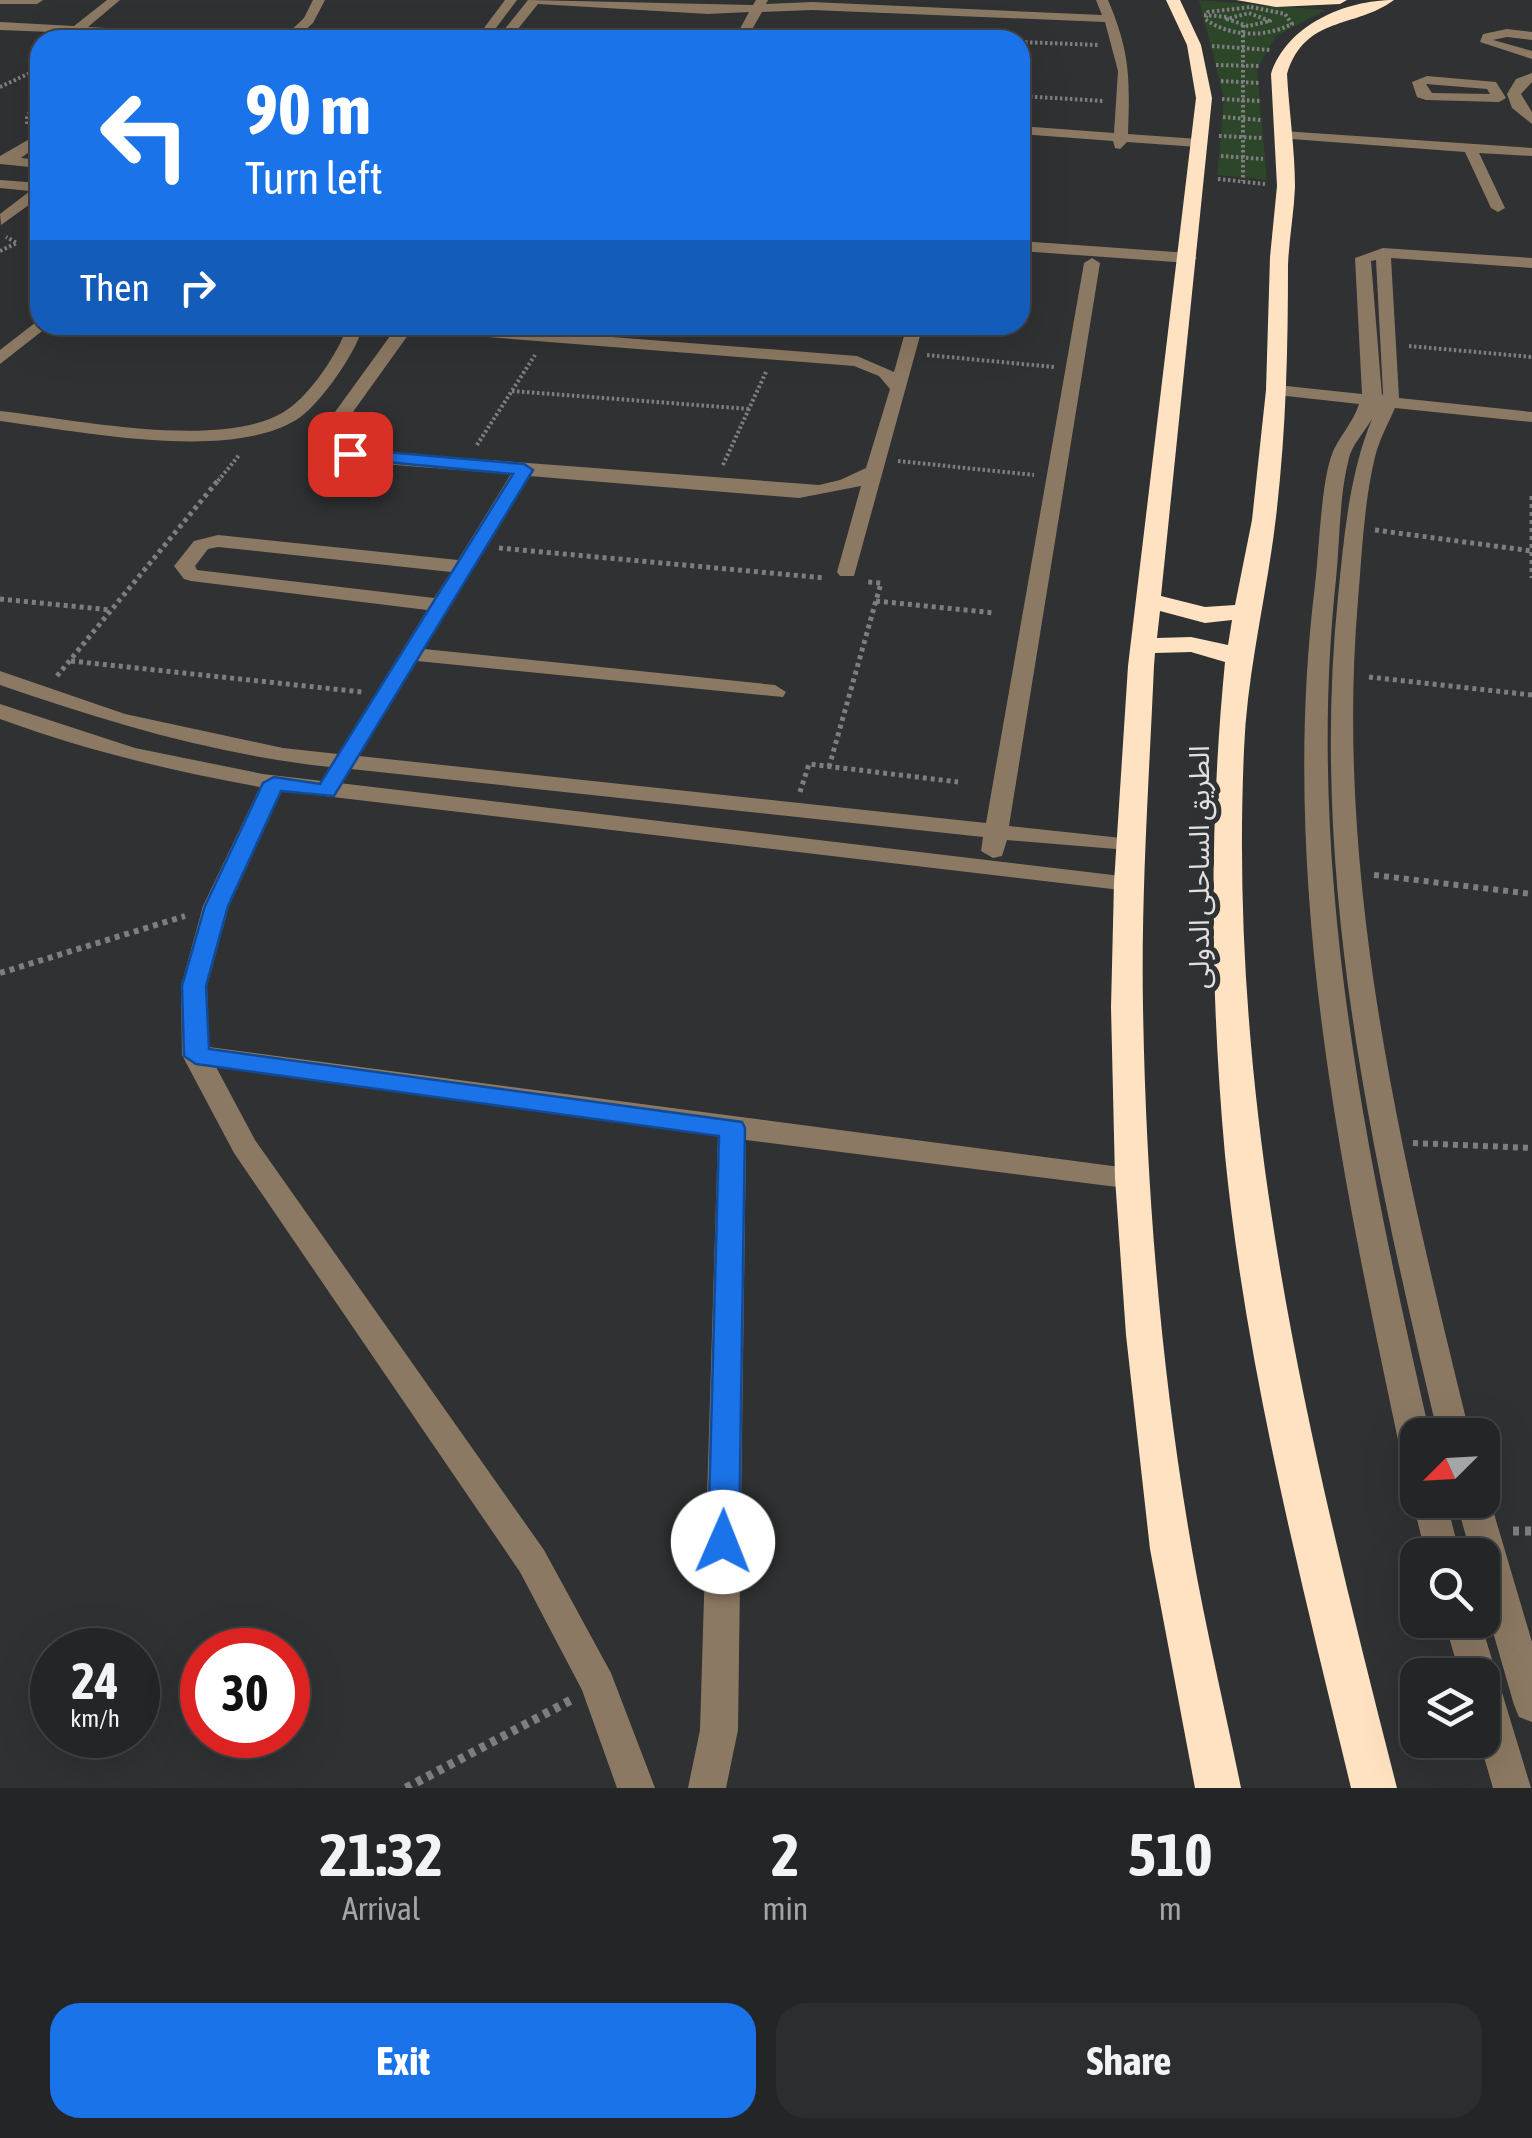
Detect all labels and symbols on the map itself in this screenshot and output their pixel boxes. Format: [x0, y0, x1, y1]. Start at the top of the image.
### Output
pin [308, 412, 393, 497]
street label: الطريق الساحلى الدولى [1183, 745, 1217, 989]
north arrow [1400, 1418, 1500, 1518]
position arrow [671, 1490, 775, 1594]
speed limit sign: 30 [180, 1628, 310, 1758]

